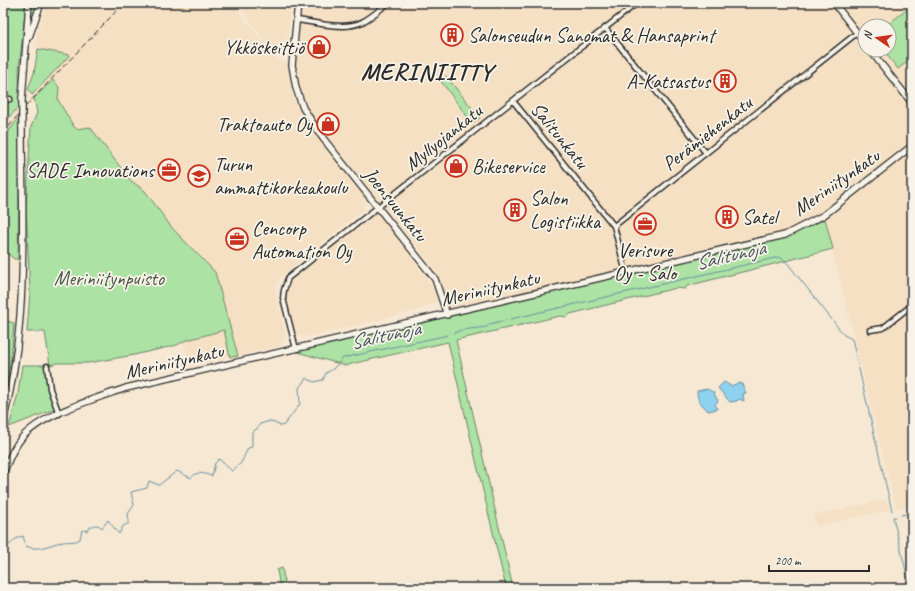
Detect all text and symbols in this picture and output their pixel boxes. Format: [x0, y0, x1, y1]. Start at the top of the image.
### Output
north arrow [857, 18, 897, 58]
building icon: Salonseudun Sanomat & Hansaprint [439, 22, 465, 48]
place label: Salonseudun Sanomat & Hansaprint [468, 23, 718, 48]
text: N [860, 29, 875, 41]
shop icon: Ykköskeittiö [306, 34, 332, 60]
place label: Ykköskeittiö [224, 35, 307, 60]
district label: MERINIITTY [361, 57, 497, 87]
building icon: A-Katsastus [712, 68, 738, 94]
place label: A-Katsastus [626, 69, 712, 94]
street label: Perämiehenkatu [657, 89, 759, 176]
street label: Salitunkatu [525, 97, 595, 175]
street label: Myllyojankatu [400, 98, 488, 176]
shop icon: Traktoauto Oy [315, 111, 341, 137]
place label: Traktoauto Oy [217, 112, 313, 137]
street label: Meriniitynkatu [788, 143, 886, 221]
place label: Turun ammattikorkeakoulu [214, 152, 349, 200]
shop icon: Bikeservice [443, 153, 469, 179]
place label: Bikeservice [472, 154, 546, 179]
office icon: SADE Innovations [156, 157, 182, 183]
place label: SADE Innovations [26, 158, 156, 183]
street label: Joensuunkatu [357, 161, 434, 248]
school or university icon: Turun ammattikorkeakoulu [186, 163, 212, 189]
place label: Salon Logistiikka [530, 186, 602, 234]
building icon: Salon Logistiikka [502, 197, 528, 223]
building icon: Satel [714, 204, 740, 230]
place label: Satel [742, 205, 780, 230]
office icon: Verisure Oy - Salo [632, 211, 658, 237]
place label: Cencorp Automation Oy [252, 216, 353, 264]
office icon: Cencorp Automation Oy [224, 226, 250, 252]
water label: Salitunoja [693, 234, 770, 276]
place label: Verisure Oy - Salo [614, 238, 678, 286]
street label: Meriniitynkatu [439, 265, 543, 312]
park label: Meriniitynpuisto [54, 266, 165, 291]
water label: Salitunoja [348, 314, 425, 355]
street label: Meriniitynkatu [123, 338, 227, 385]
scale bar [769, 547, 869, 573]
text: 200 m [775, 553, 802, 569]

